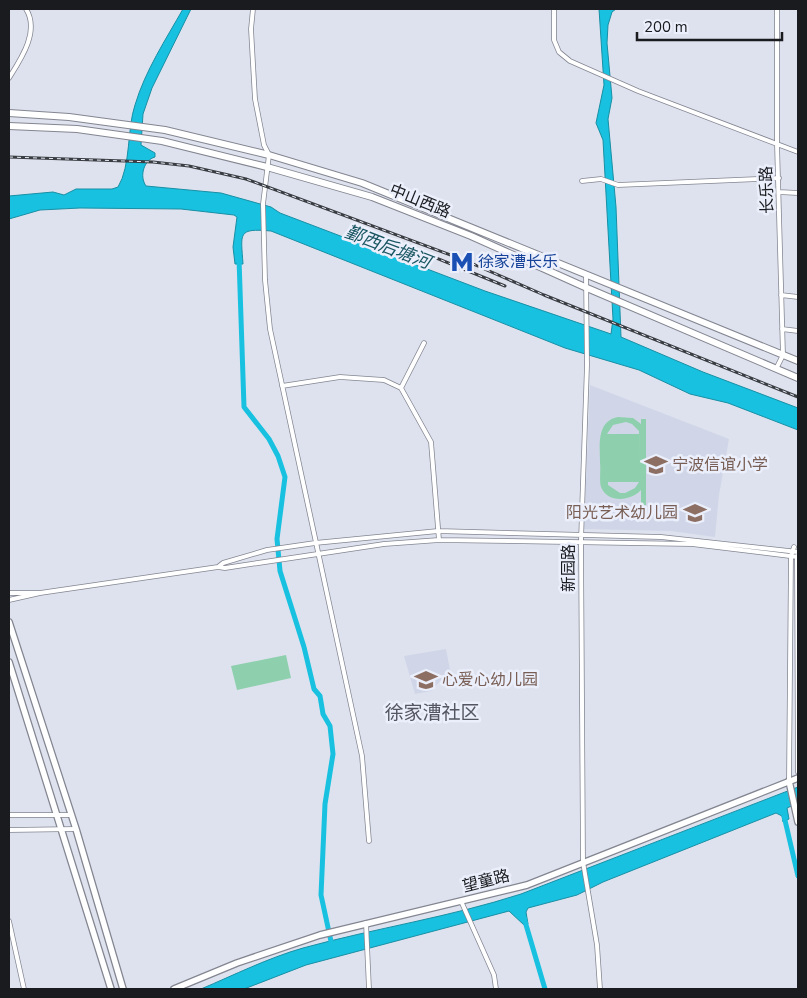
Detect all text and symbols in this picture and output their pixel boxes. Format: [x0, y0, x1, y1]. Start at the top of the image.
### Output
scale bar [637, 10, 782, 42]
text: 200 m [644, 17, 688, 37]
street label: 长乐路 [755, 166, 779, 214]
street label: 中山西路 [386, 179, 454, 223]
water label: 鄞西后塘河 [342, 220, 437, 275]
metro station icon: 徐家漕长乐 [449, 249, 475, 275]
place label: 徐家漕长乐 [478, 251, 558, 273]
school or university icon: 宁波信谊小学 [643, 452, 669, 478]
place label: 宁波信谊小学 [672, 454, 768, 476]
school or university icon: 阳光艺术幼儿园 [682, 500, 708, 526]
place label: 阳光艺术幼儿园 [566, 502, 678, 524]
street label: 新园路 [558, 544, 580, 592]
school or university icon: 心爱心幼儿园 [413, 667, 439, 693]
place label: 心爱心幼儿园 [442, 669, 538, 691]
district label: 徐家漕社区 [384, 700, 480, 726]
street label: 望童路 [460, 865, 512, 897]

